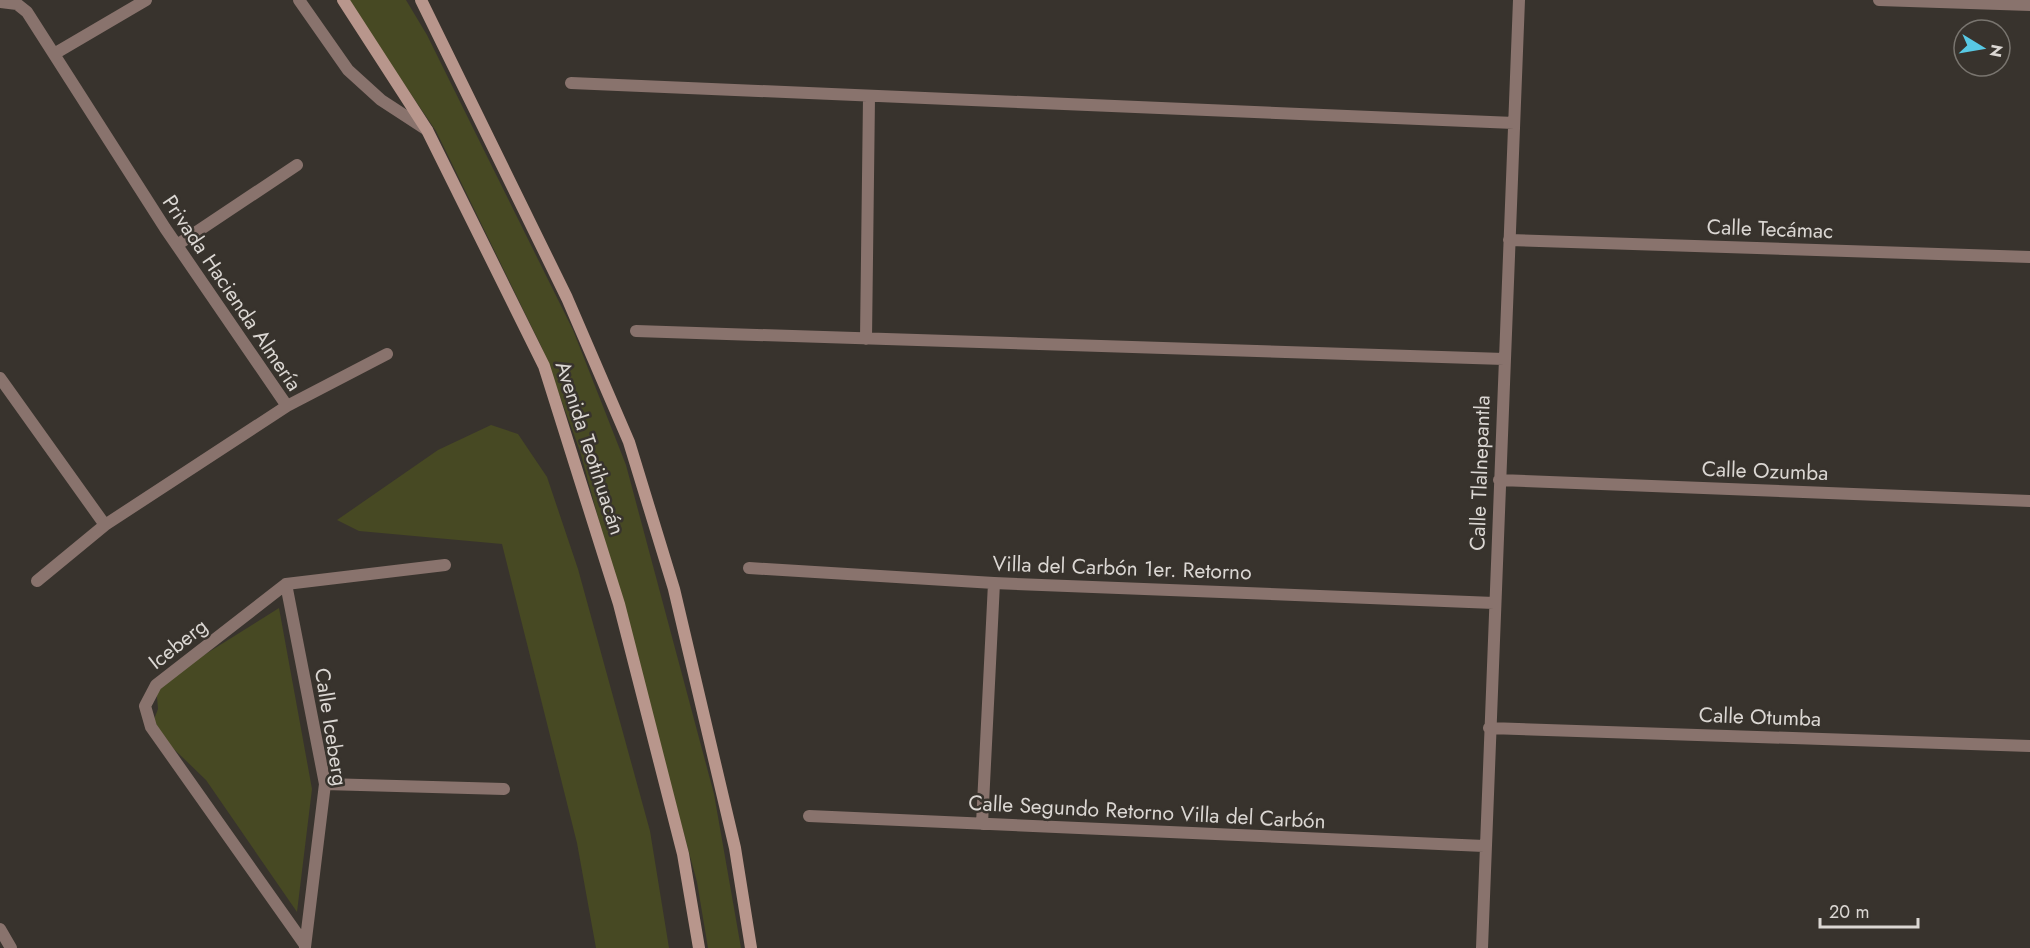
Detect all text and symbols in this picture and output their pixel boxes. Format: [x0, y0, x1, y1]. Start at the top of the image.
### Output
north arrow [1952, 18, 2012, 78]
text: N [1984, 42, 2009, 59]
street label: Privada Hacienda Almería [155, 189, 309, 397]
street label: Calle Tecámac [1706, 212, 1834, 246]
street label: Avenida Teotihuacán [548, 357, 632, 539]
street label: Calle Tlalnepantla [1462, 395, 1498, 551]
street label: Calle Ozumba [1701, 454, 1829, 488]
street label: Villa del Carbón 1er. Retorno [992, 548, 1252, 588]
street label: Iceberg [142, 611, 214, 677]
street label: Calle Iceberg [307, 666, 355, 788]
street label: Calle Otumba [1698, 700, 1822, 734]
street label: Calle Segundo Retorno Villa del Carbón [968, 788, 1326, 836]
scale bar [1820, 891, 1918, 929]
text: 20 m [1829, 899, 1869, 925]

